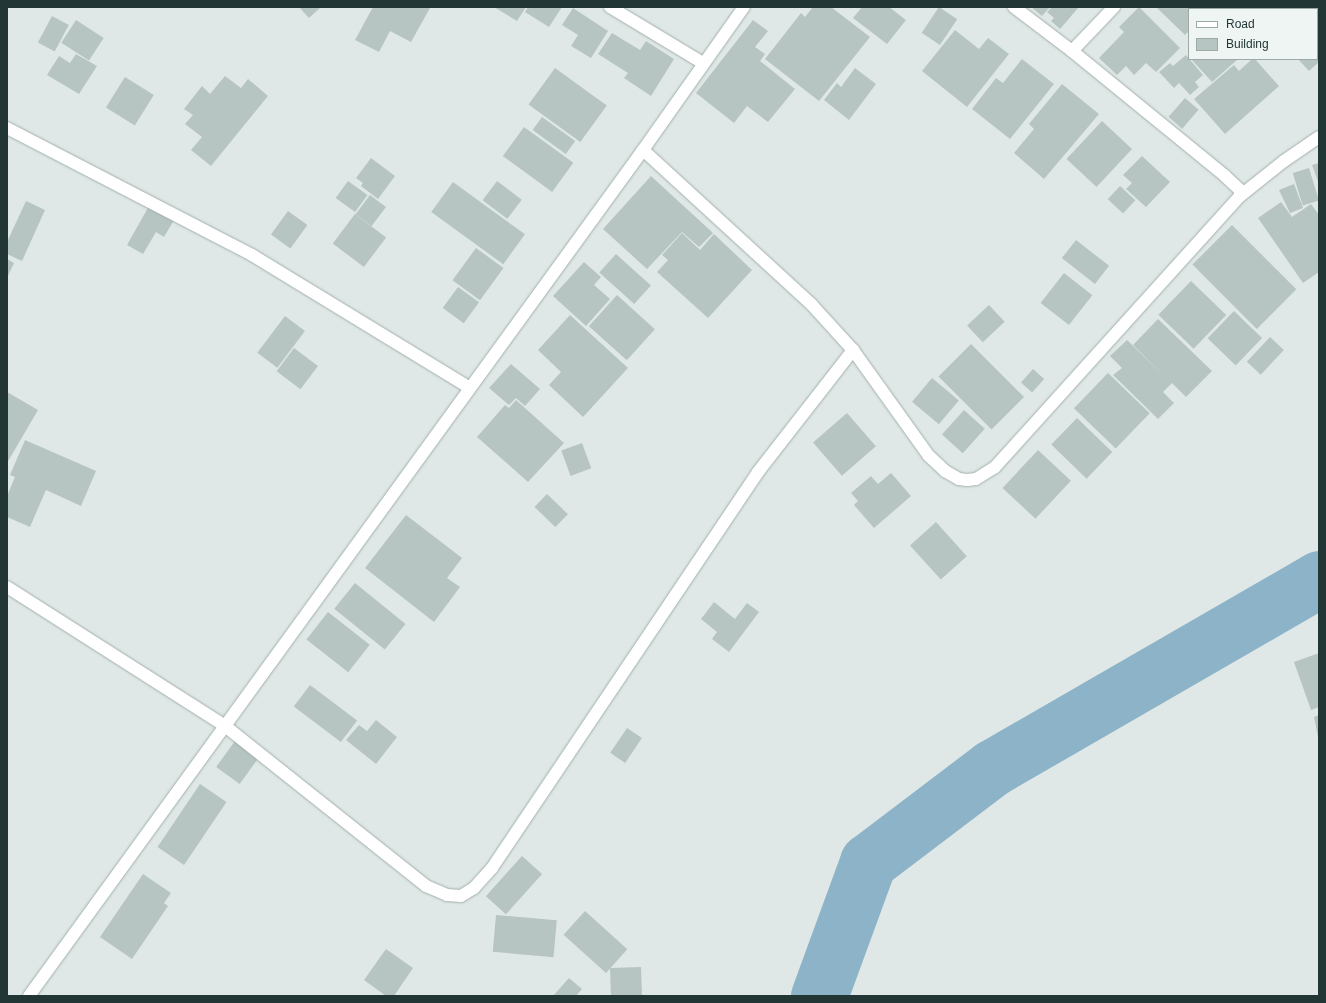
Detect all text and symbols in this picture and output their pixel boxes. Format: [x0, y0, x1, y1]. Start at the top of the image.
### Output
legend [1188, 8, 1318, 60]
text: Road [1226, 17, 1255, 31]
text: Building [1226, 37, 1269, 51]

